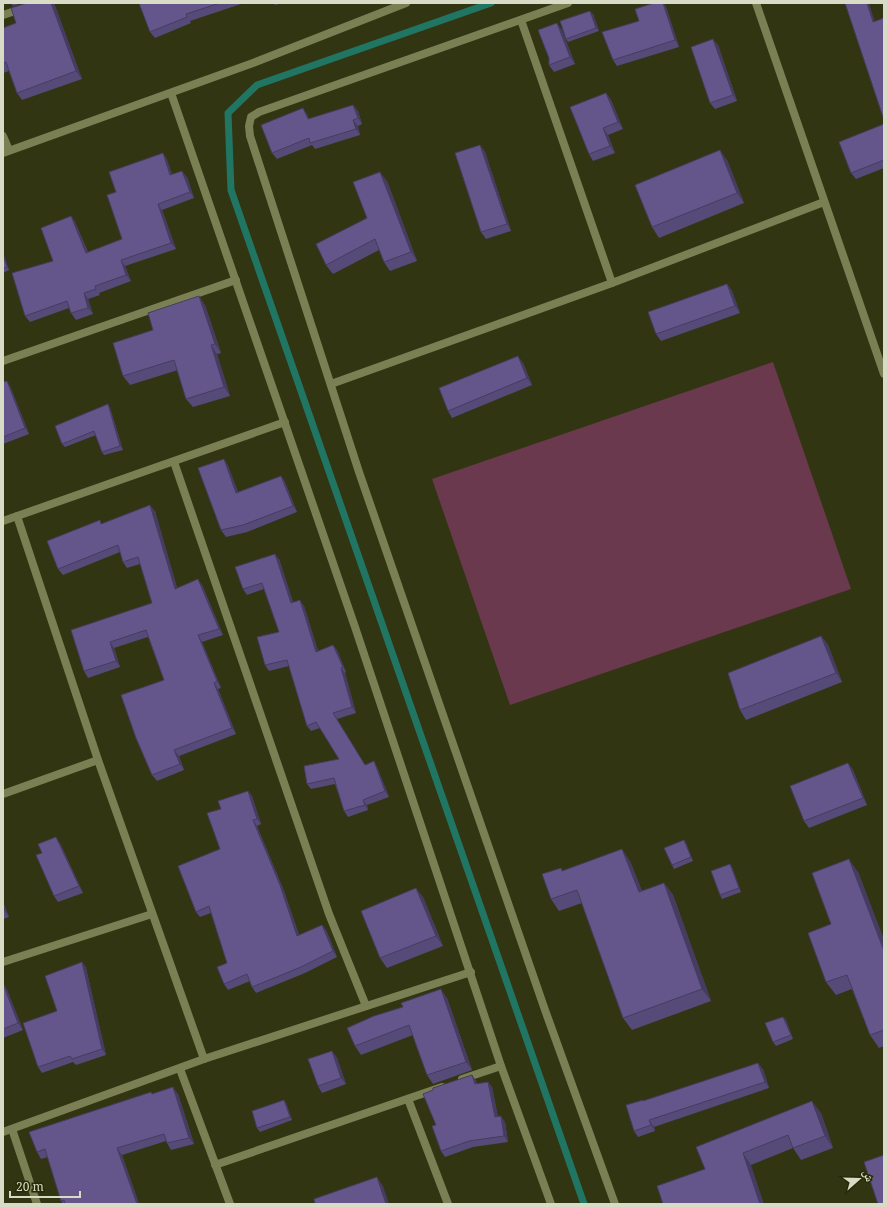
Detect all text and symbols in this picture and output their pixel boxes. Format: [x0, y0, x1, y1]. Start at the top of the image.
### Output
north arrow [839, 1159, 879, 1199]
text: ش [859, 1167, 878, 1184]
scale bar [10, 1173, 80, 1199]
text: 20 m [16, 1178, 44, 1195]

